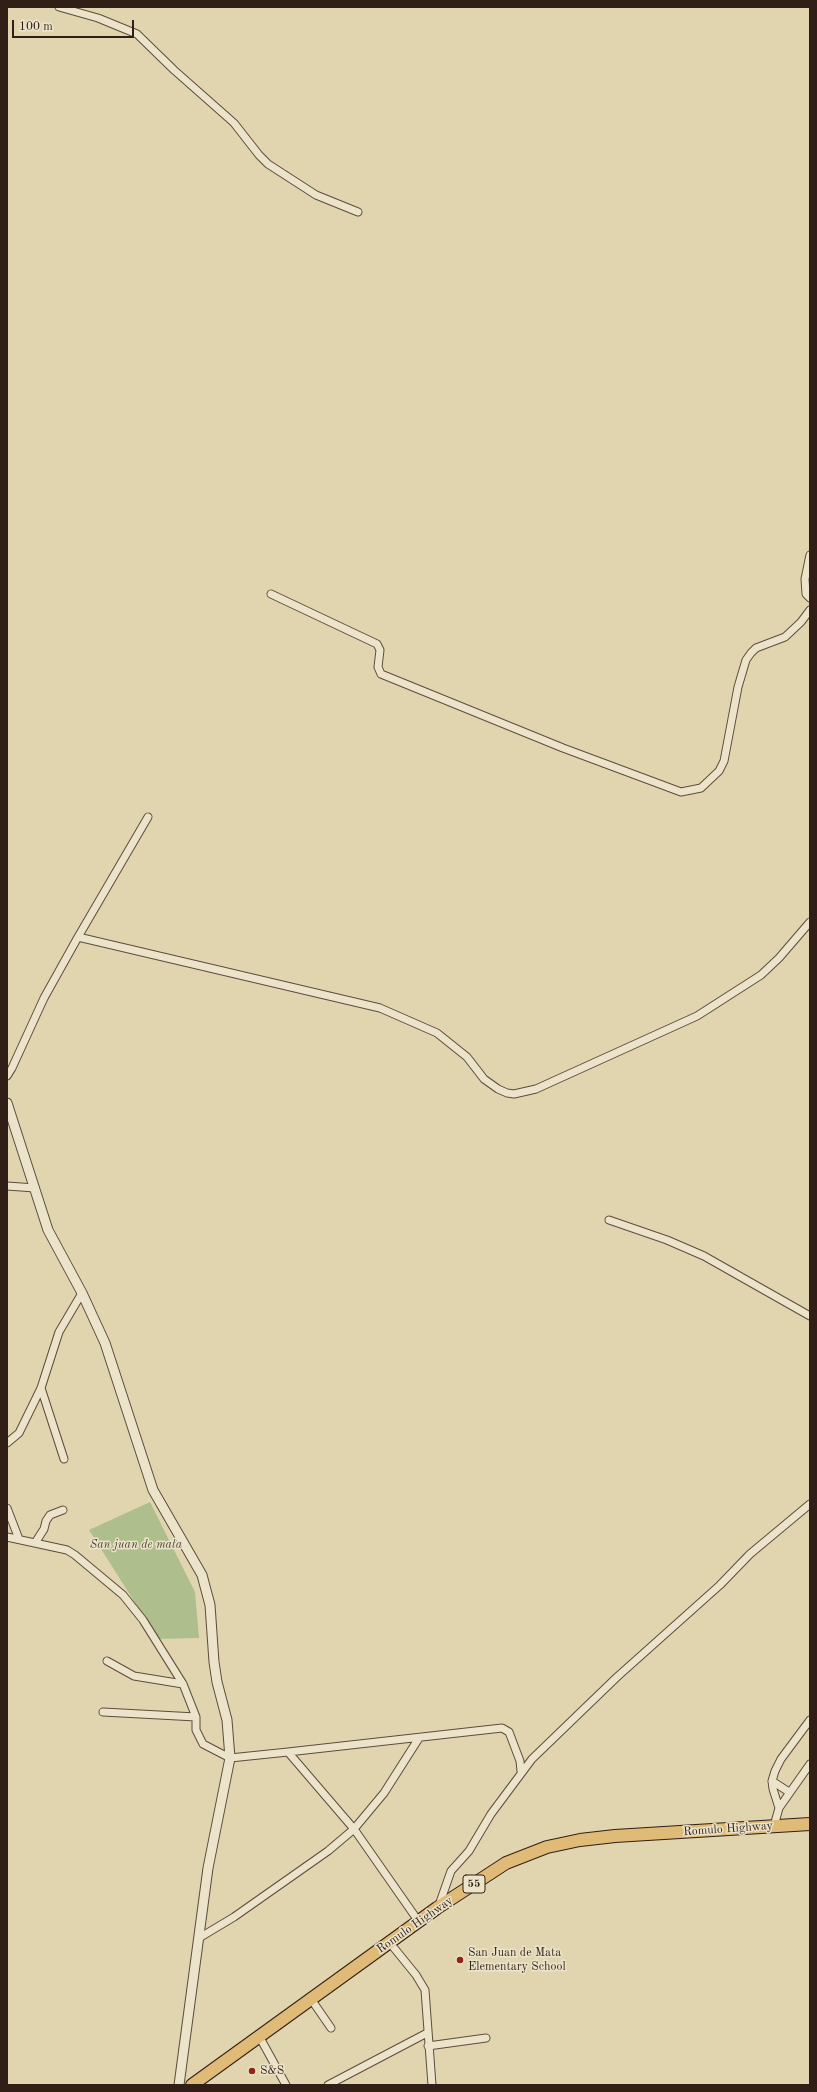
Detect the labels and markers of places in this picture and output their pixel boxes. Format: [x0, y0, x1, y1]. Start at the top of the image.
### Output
place label: San Juan de Mata Elementary School [468, 1946, 566, 1974]
marker: San Juan de Mata Elementary School [455, 1955, 465, 1965]
place label: S&S [260, 2064, 284, 2078]
marker: S&S [247, 2066, 257, 2076]

